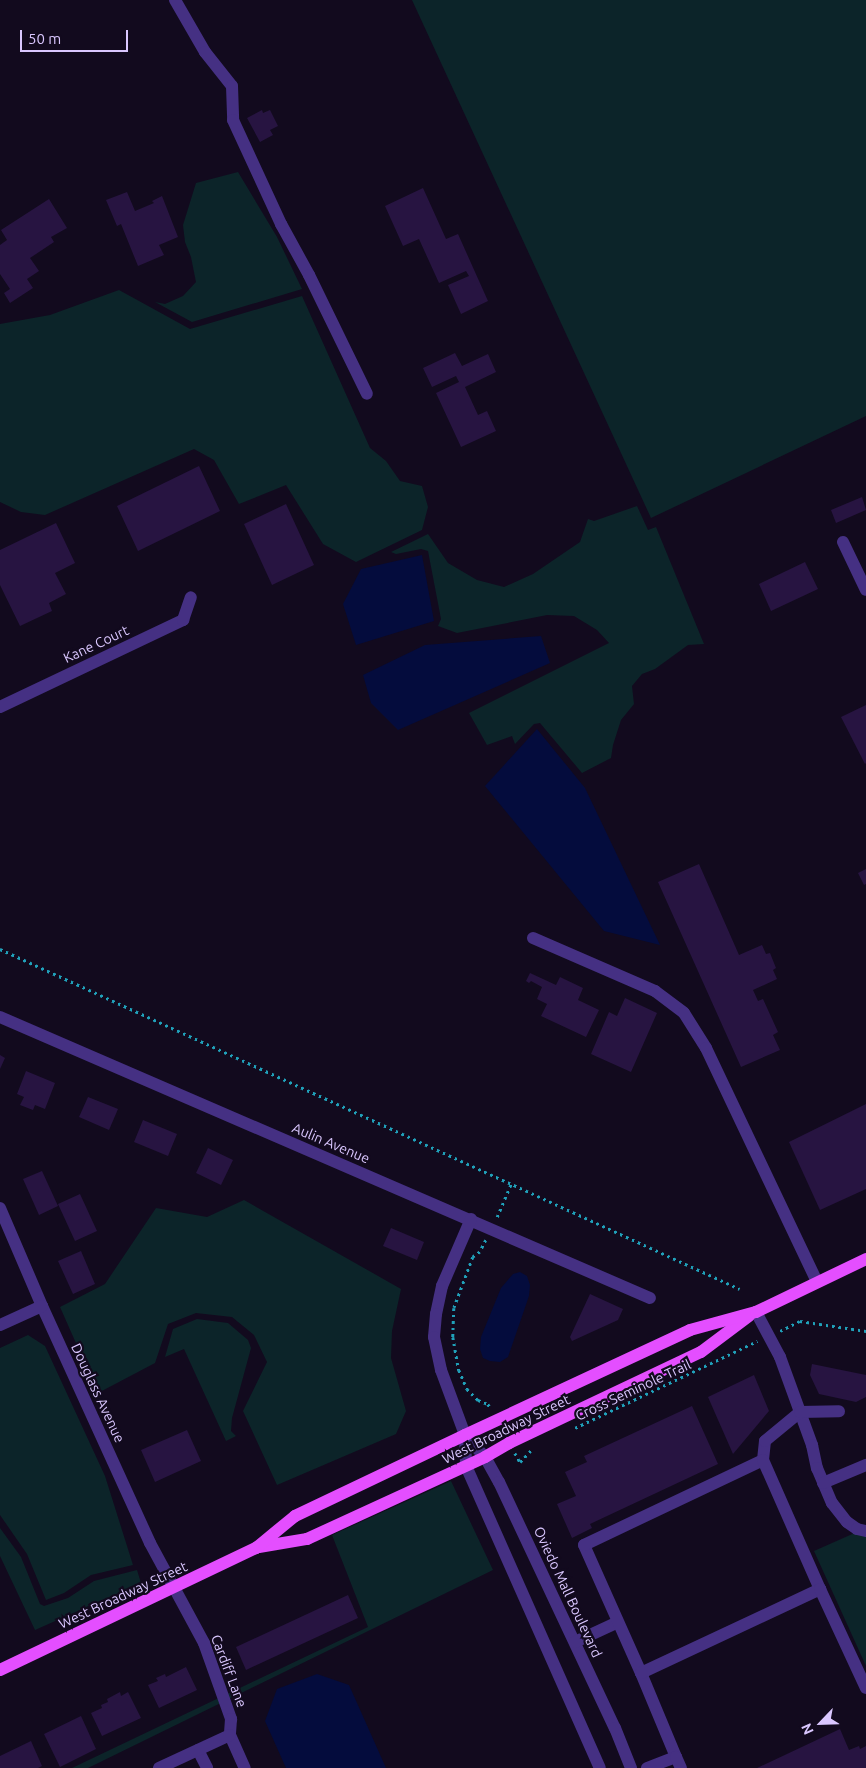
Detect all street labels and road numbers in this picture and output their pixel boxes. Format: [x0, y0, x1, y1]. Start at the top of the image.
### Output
street label: Kane Court [61, 622, 131, 666]
street label: Aulin Avenue [290, 1119, 372, 1167]
street label: Douglass Avenue [68, 1341, 128, 1445]
street label: Cross Seminole Trail [573, 1356, 693, 1424]
street label: West Broadway Street [439, 1391, 573, 1467]
street label: Oviedo Mall Boulevard [530, 1524, 606, 1660]
street label: West Broadway Street [56, 1558, 190, 1632]
street label: Cardiff Lane [207, 1632, 251, 1710]

